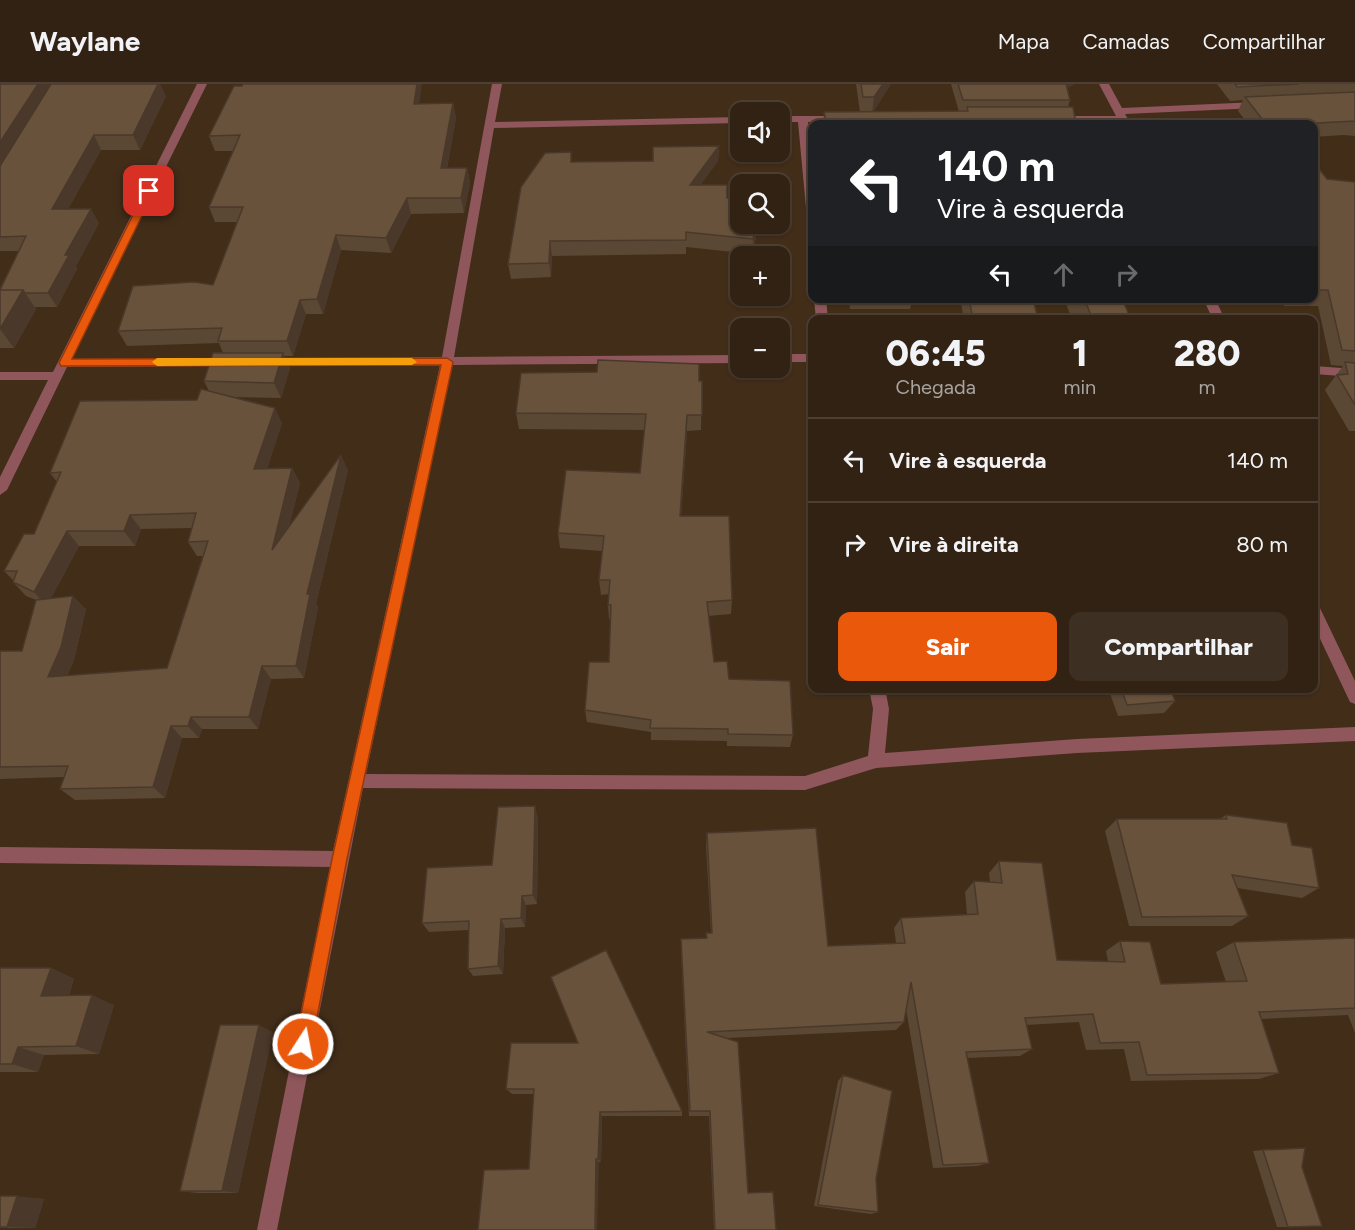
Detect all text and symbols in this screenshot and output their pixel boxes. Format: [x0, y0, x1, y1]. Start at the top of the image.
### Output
text: Waylane [30, 24, 140, 58]
text: Mapa [998, 29, 1049, 54]
text: Camadas [1082, 29, 1170, 54]
text: Compartilhar [1203, 29, 1325, 54]
map controls [730, 102, 790, 378]
button: sound [730, 102, 790, 162]
text: 140 m [937, 141, 1055, 192]
icon: left [838, 144, 916, 222]
pin [123, 165, 174, 216]
icon: arrive [132, 174, 165, 207]
button: search [730, 174, 790, 234]
text: Vire à esquerda [937, 192, 1124, 225]
button: + [730, 246, 790, 306]
icon: left [984, 258, 1017, 291]
icon: ahead [1047, 258, 1080, 291]
icon: right [1110, 258, 1143, 291]
button: − [730, 318, 790, 378]
text: 06:45 [886, 332, 986, 375]
text: 1 [1072, 332, 1087, 375]
text: 280 [1174, 332, 1240, 375]
text: Chegada [896, 375, 976, 399]
text: min [1063, 375, 1096, 399]
text: m [1199, 375, 1216, 399]
icon: left [838, 444, 871, 477]
text: Vire à esquerda [889, 447, 1047, 474]
text: 140 m [1227, 447, 1288, 474]
icon: right [838, 528, 871, 561]
text: Vire à direita [889, 531, 1019, 558]
text: 80 m [1236, 531, 1288, 558]
button: Sair [838, 612, 1057, 681]
button: Compartilhar [1069, 612, 1288, 681]
position arrow [271, 1012, 335, 1076]

